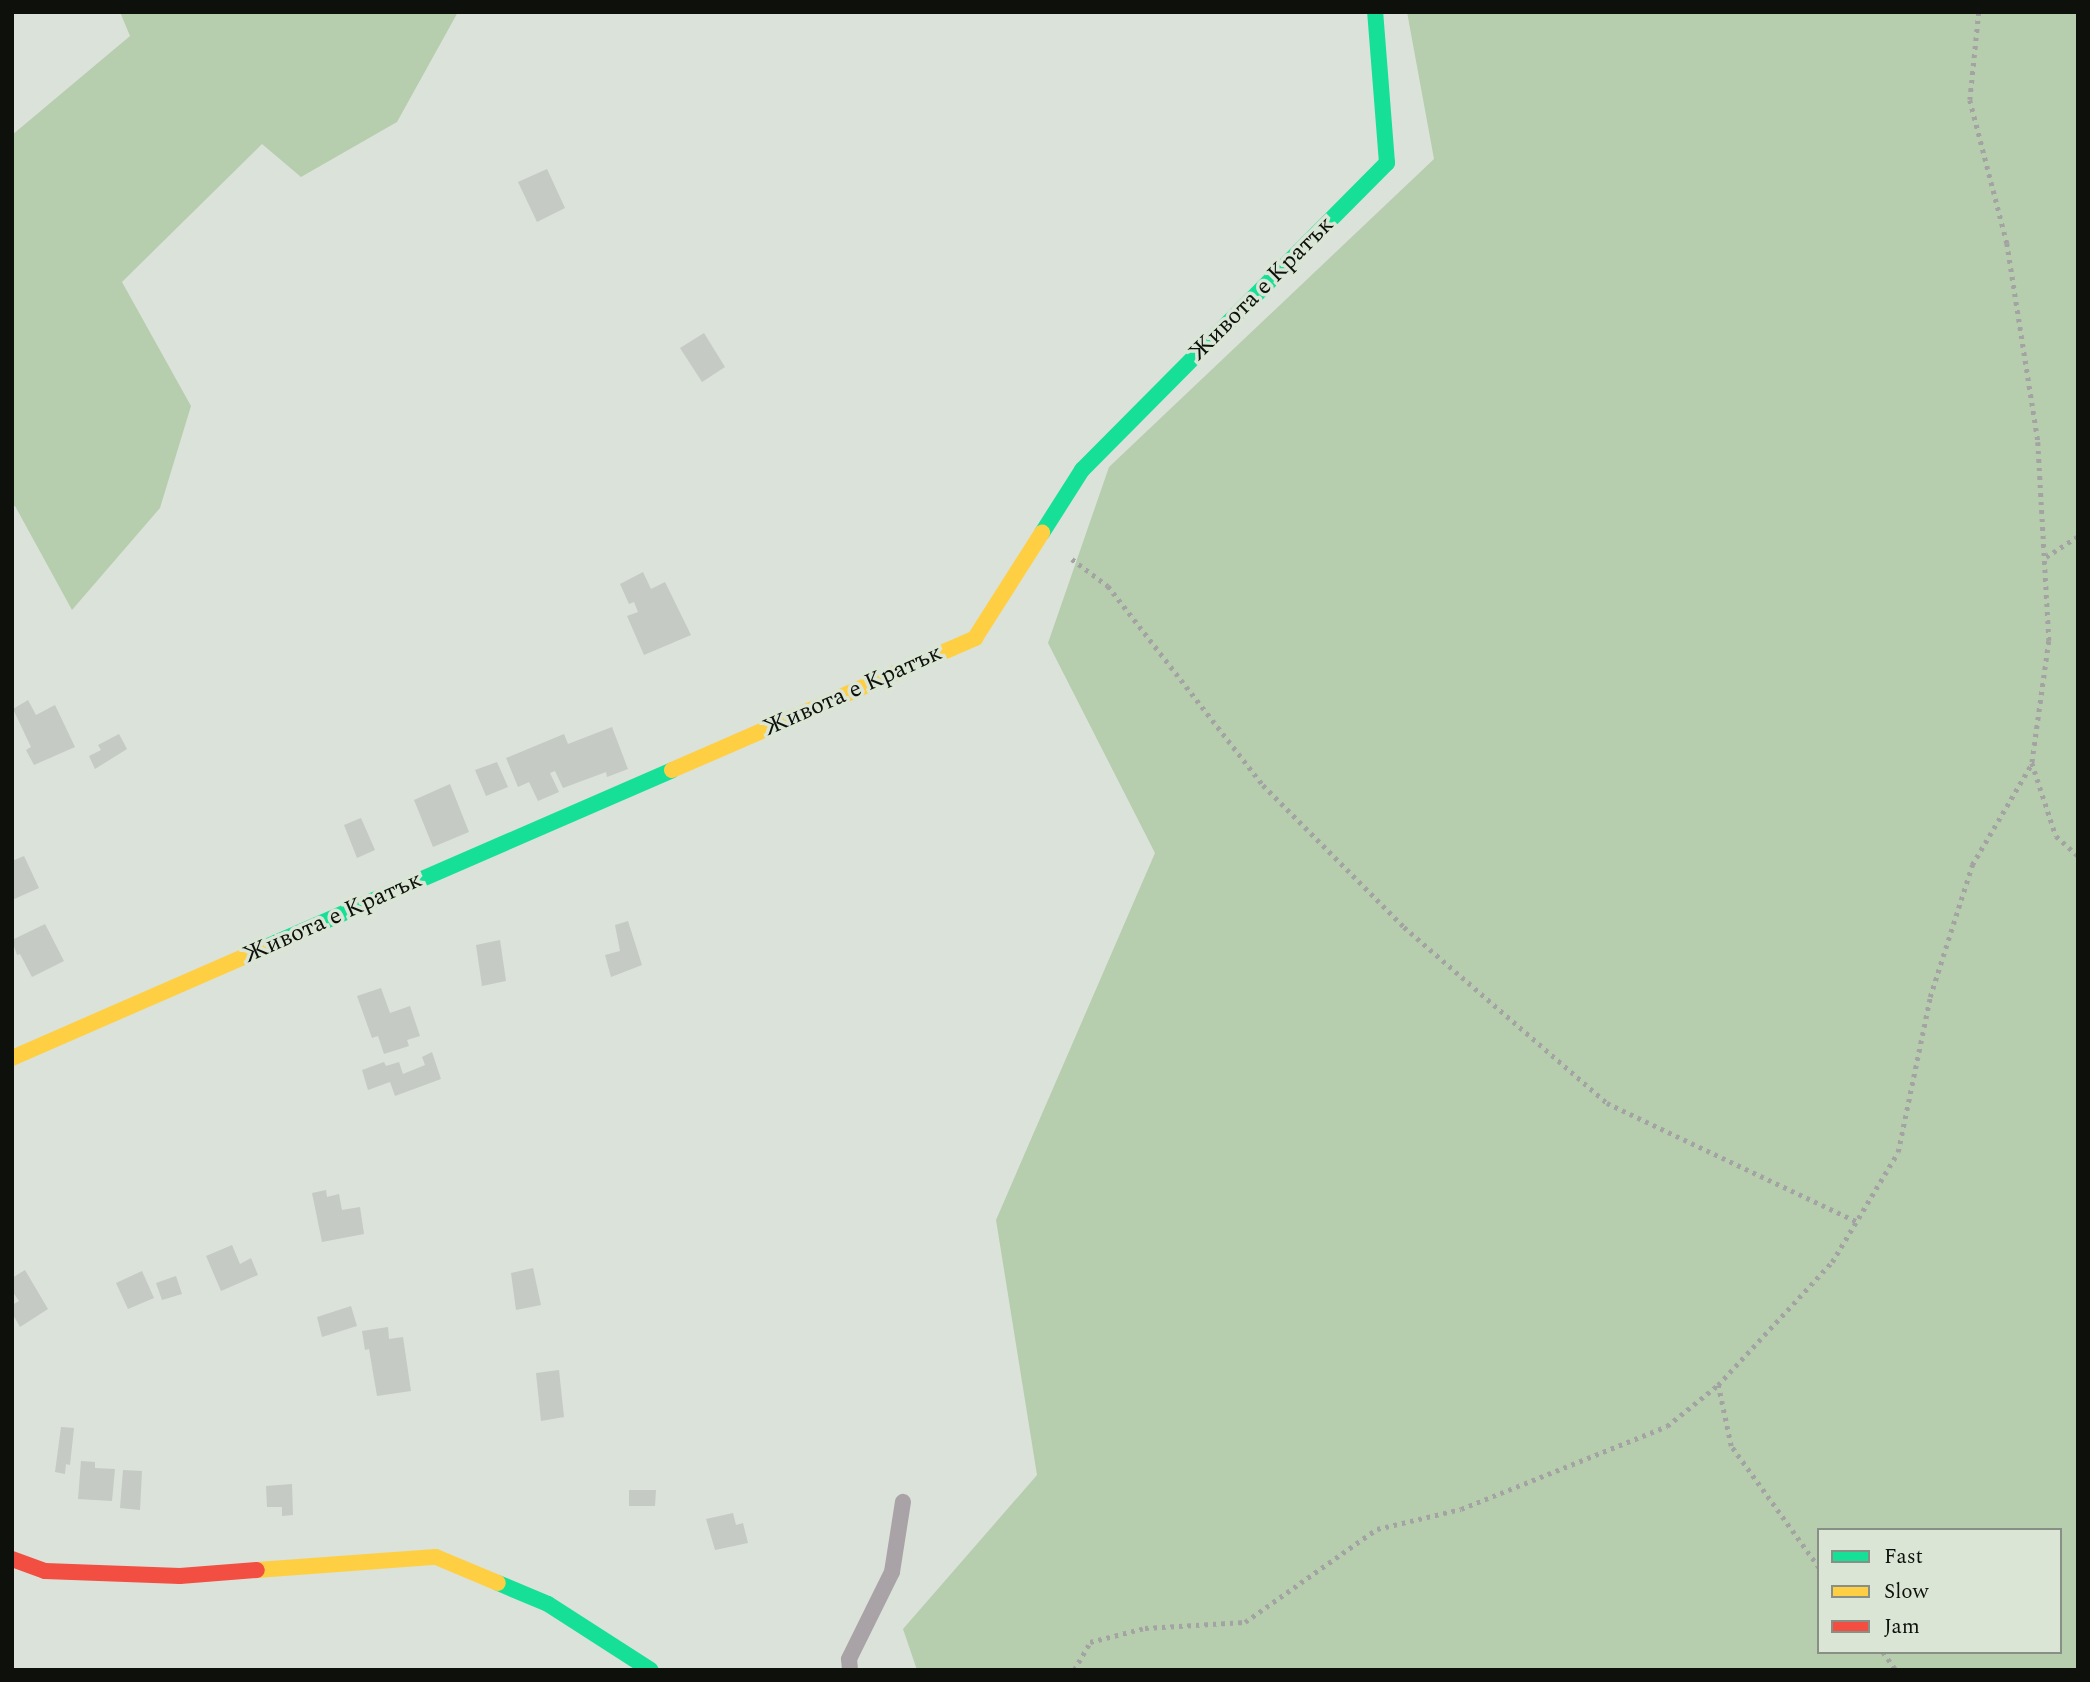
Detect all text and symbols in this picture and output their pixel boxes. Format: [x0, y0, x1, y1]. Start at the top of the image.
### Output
street label: Живота е Кратък [1184, 211, 1340, 367]
street label: Живота е Кратък [759, 639, 947, 743]
street label: Живота е Кратък [239, 866, 427, 970]
legend [1817, 1528, 2062, 1654]
text: Fast [1884, 1541, 1923, 1573]
text: Slow [1884, 1576, 1928, 1608]
text: Jam [1884, 1611, 1920, 1643]

